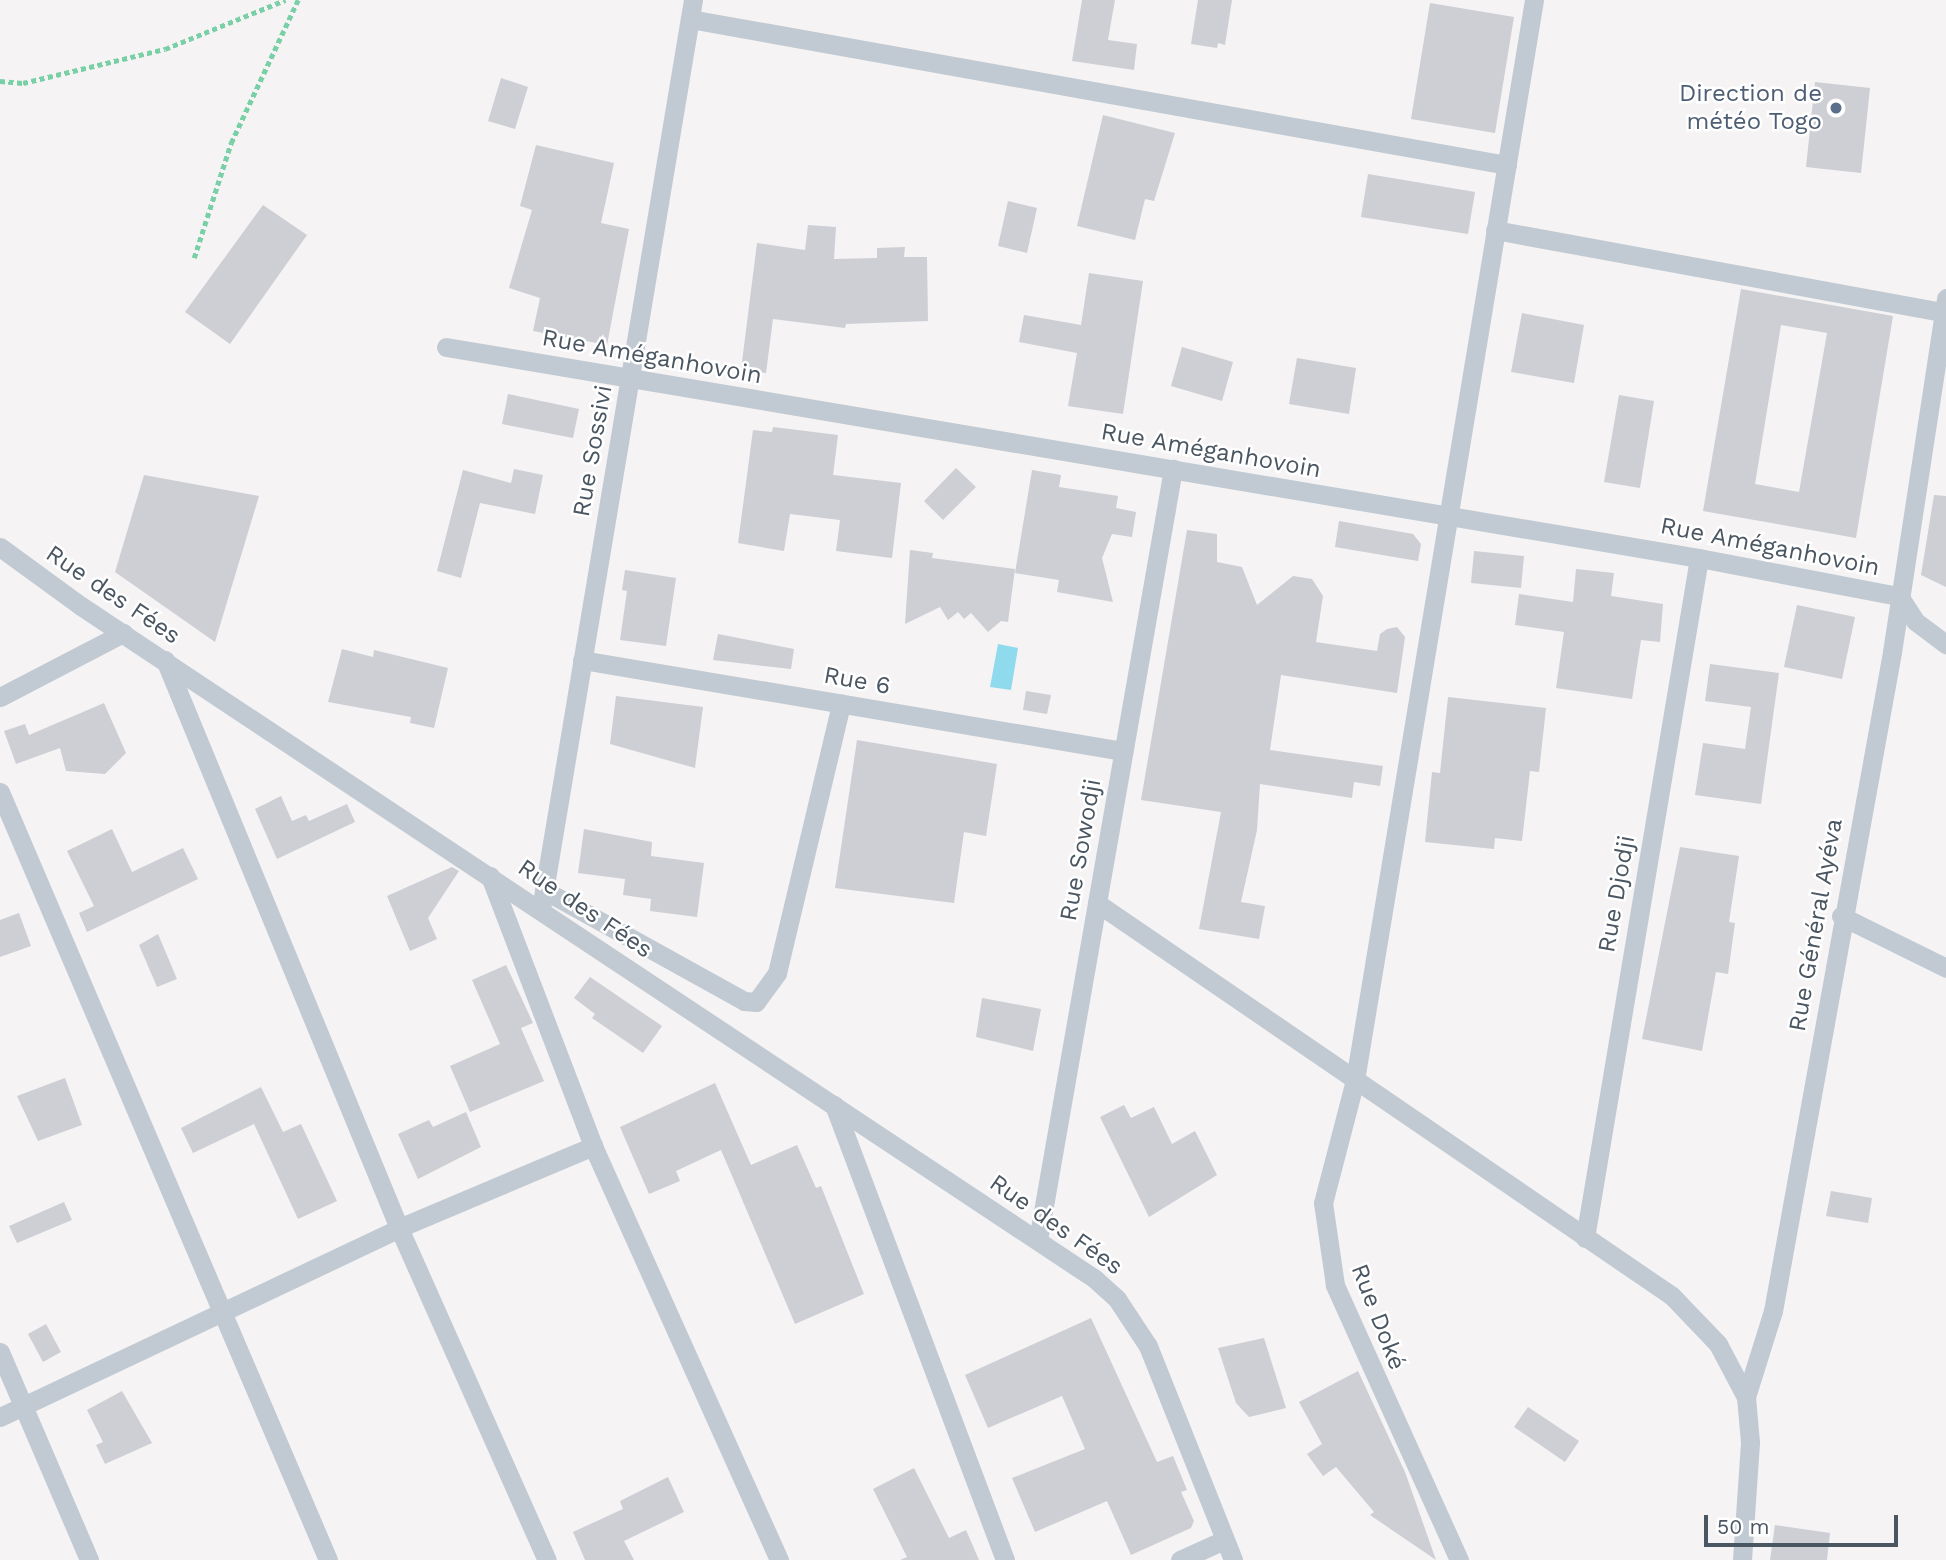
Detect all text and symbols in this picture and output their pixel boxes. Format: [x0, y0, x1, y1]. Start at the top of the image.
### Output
place label: Direction de météo Togo [1679, 80, 1822, 136]
marker: Direction de météo Togo [1828, 100, 1844, 116]
street label: Rue Améganhovoin [539, 323, 765, 391]
street label: Rue Sossivi [567, 383, 619, 519]
street label: Rue Améganhovoin [1098, 417, 1324, 485]
street label: Rue Améganhovoin [1657, 512, 1883, 582]
street label: Rue des Fées [40, 539, 186, 651]
street label: Rue 6 [821, 661, 893, 701]
street label: Rue Sowodji [1054, 777, 1108, 923]
street label: Rue Général Ayéva [1783, 815, 1849, 1035]
street label: Rue Djodji [1593, 833, 1641, 955]
street label: Rue des Fées [512, 853, 658, 965]
street label: Rue des Fées [984, 1168, 1128, 1282]
street label: Rue Doké [1345, 1260, 1411, 1374]
scale bar [1708, 1500, 1902, 1544]
text: 50 m [1717, 1514, 1769, 1539]

